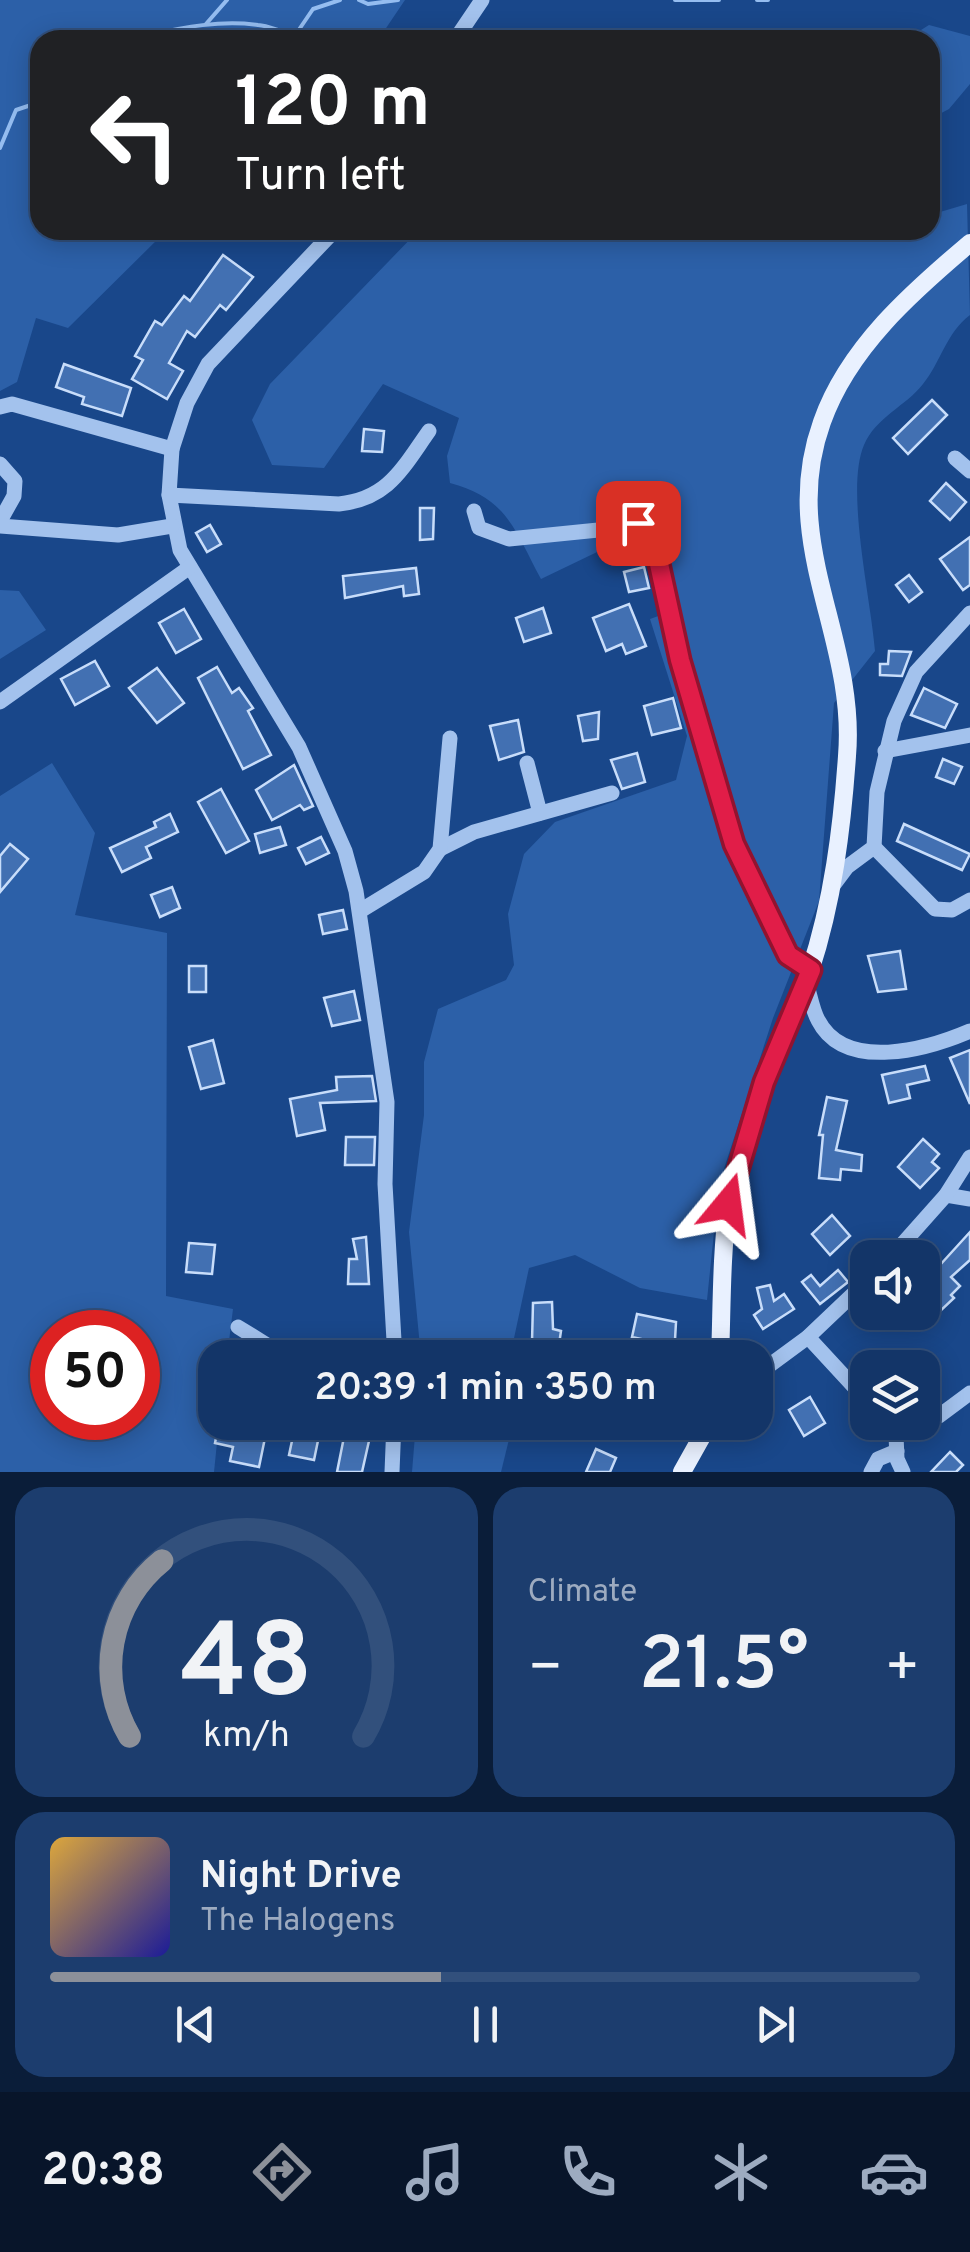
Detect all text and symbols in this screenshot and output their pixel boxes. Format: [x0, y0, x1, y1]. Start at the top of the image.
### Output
text: 120 m [235, 62, 431, 151]
icon: left [70, 70, 200, 200]
text: Turn left [235, 149, 406, 206]
pin [596, 481, 681, 566]
icon: arrive [611, 496, 666, 551]
position arrow [676, 1152, 780, 1256]
map controls [850, 1240, 940, 1440]
button: sound [850, 1240, 940, 1330]
speed limit sign: 50 [30, 1310, 160, 1440]
button: layers [850, 1350, 940, 1440]
text: 20:39 · 1 min · 350 m [314, 1365, 657, 1414]
text: Climate [528, 1573, 637, 1613]
text: 48 [180, 1602, 312, 1734]
text: 21.5° [639, 1621, 809, 1716]
text: − [528, 1635, 563, 1705]
text: + [885, 1635, 920, 1705]
text: km/h [203, 1714, 290, 1760]
text: Night Drive [200, 1853, 402, 1902]
text: The Halogens [200, 1902, 395, 1942]
icon: previous [168, 1997, 223, 2052]
icon: pause [458, 1997, 513, 2052]
icon: next [748, 1997, 803, 2052]
icon: directions [247, 2137, 317, 2207]
icon: music [400, 2137, 470, 2207]
icon: phone [553, 2137, 623, 2207]
icon: climate [706, 2137, 776, 2207]
icon: car [859, 2137, 929, 2207]
text: 20:38 [41, 2144, 165, 2201]

